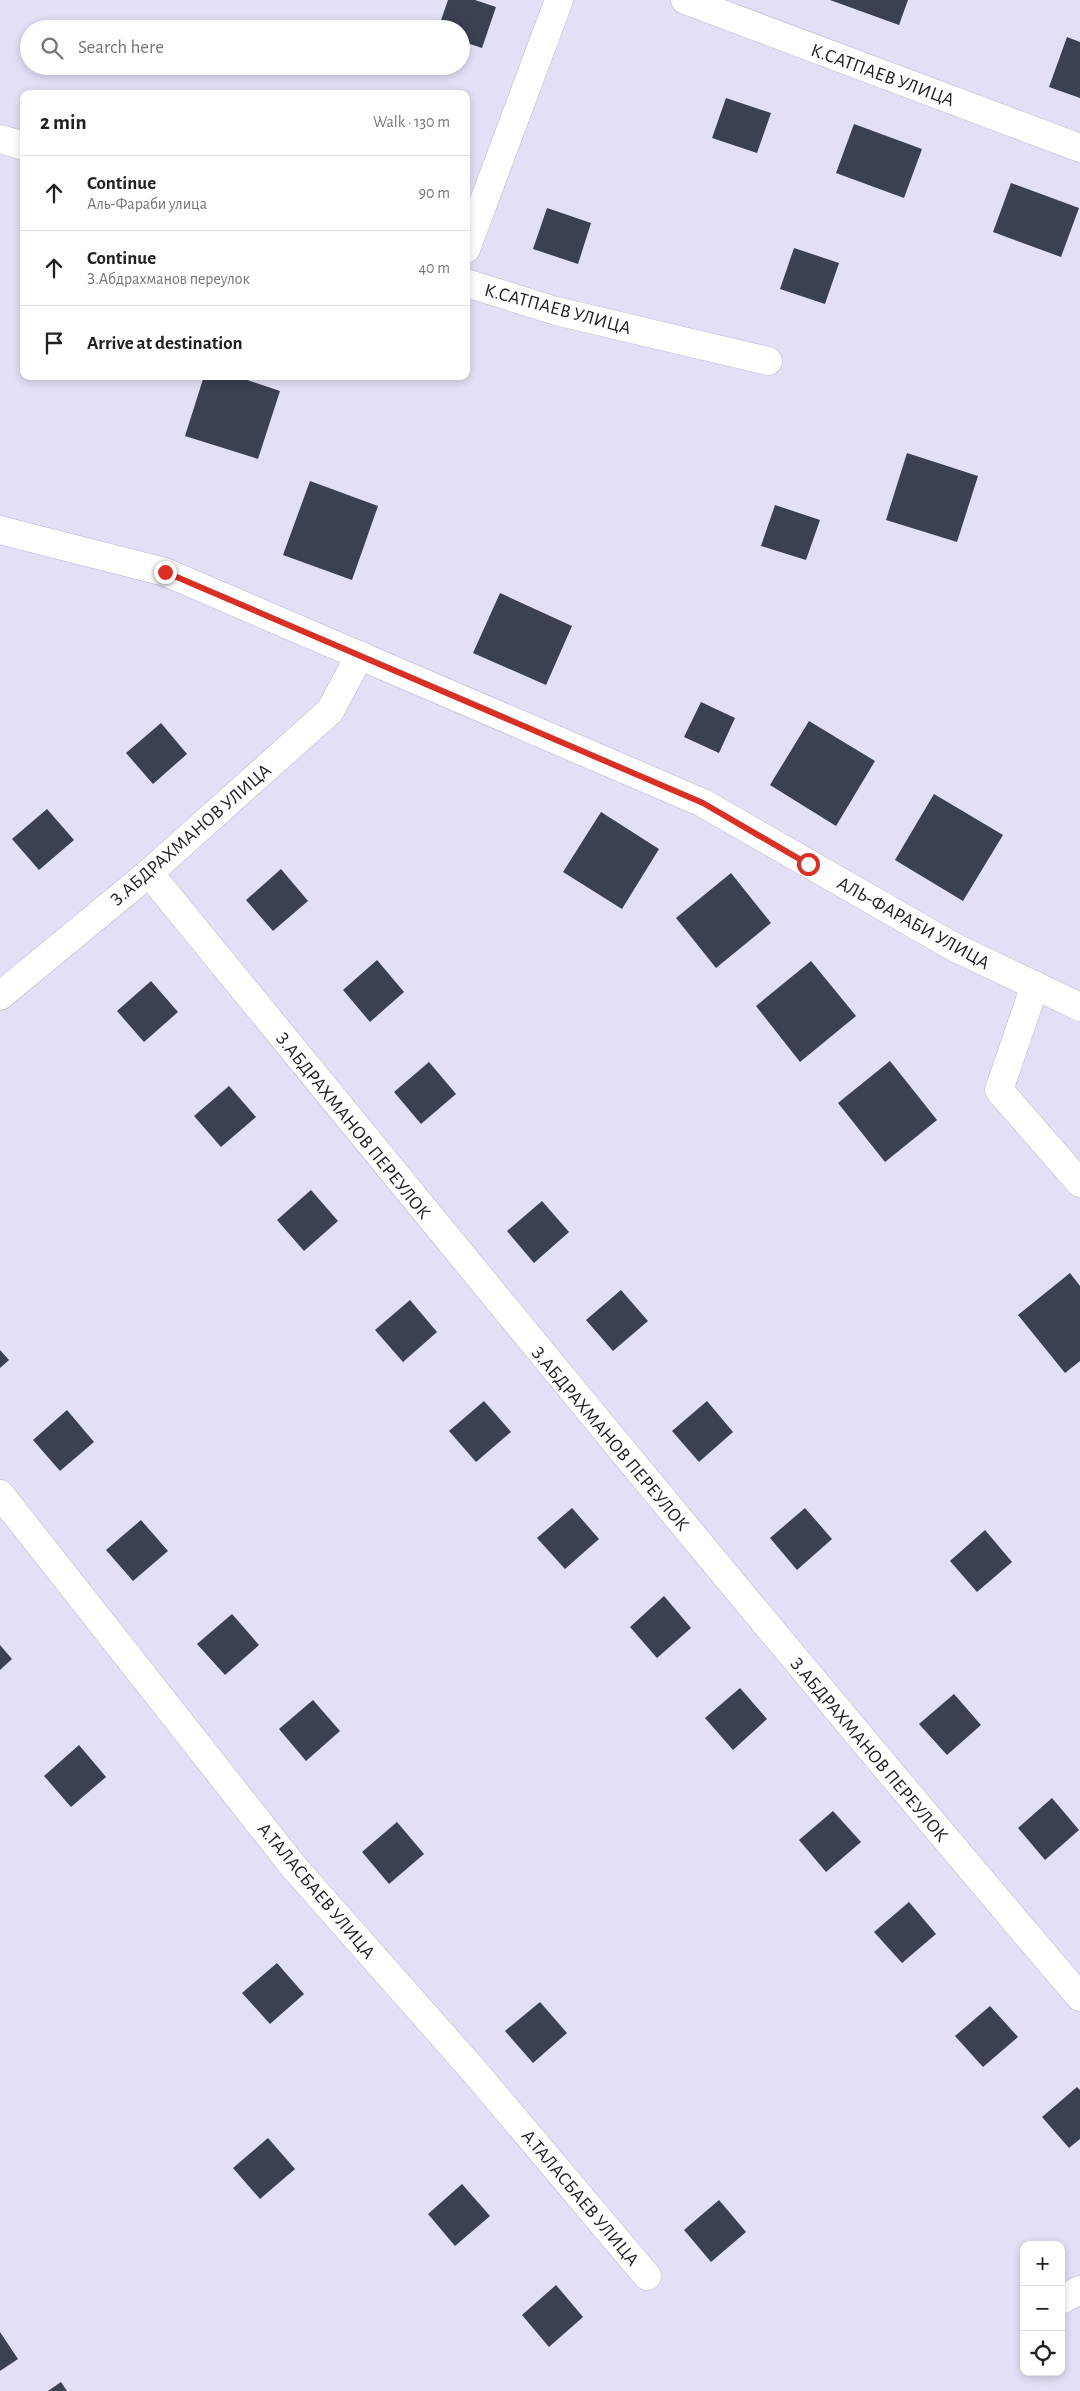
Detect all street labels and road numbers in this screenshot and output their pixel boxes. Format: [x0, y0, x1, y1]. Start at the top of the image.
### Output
street label: К.САТПАЕВ УЛИЦА [808, 41, 957, 110]
street label: К.САТПАЕВ УЛИЦА [482, 281, 633, 338]
street label: З.АБДРАХМАНОВ УЛИЦА [107, 761, 275, 910]
street label: АЛЬ-ФАРАБИ УЛИЦА [834, 874, 993, 973]
street label: З.АБДРАХМАНОВ ПЕРЕУЛОК [272, 1029, 434, 1223]
street label: З.АБДРАХМАНОВ ПЕРЕУЛОК [527, 1343, 692, 1535]
street label: З.АБДРАХМАНОВ ПЕРЕУЛОК [786, 1654, 951, 1846]
street label: А.ТАЛАСБАЕВ УЛИЦА [254, 1819, 378, 1963]
street label: А.ТАЛАСБАЕВ УЛИЦА [518, 2126, 642, 2270]

